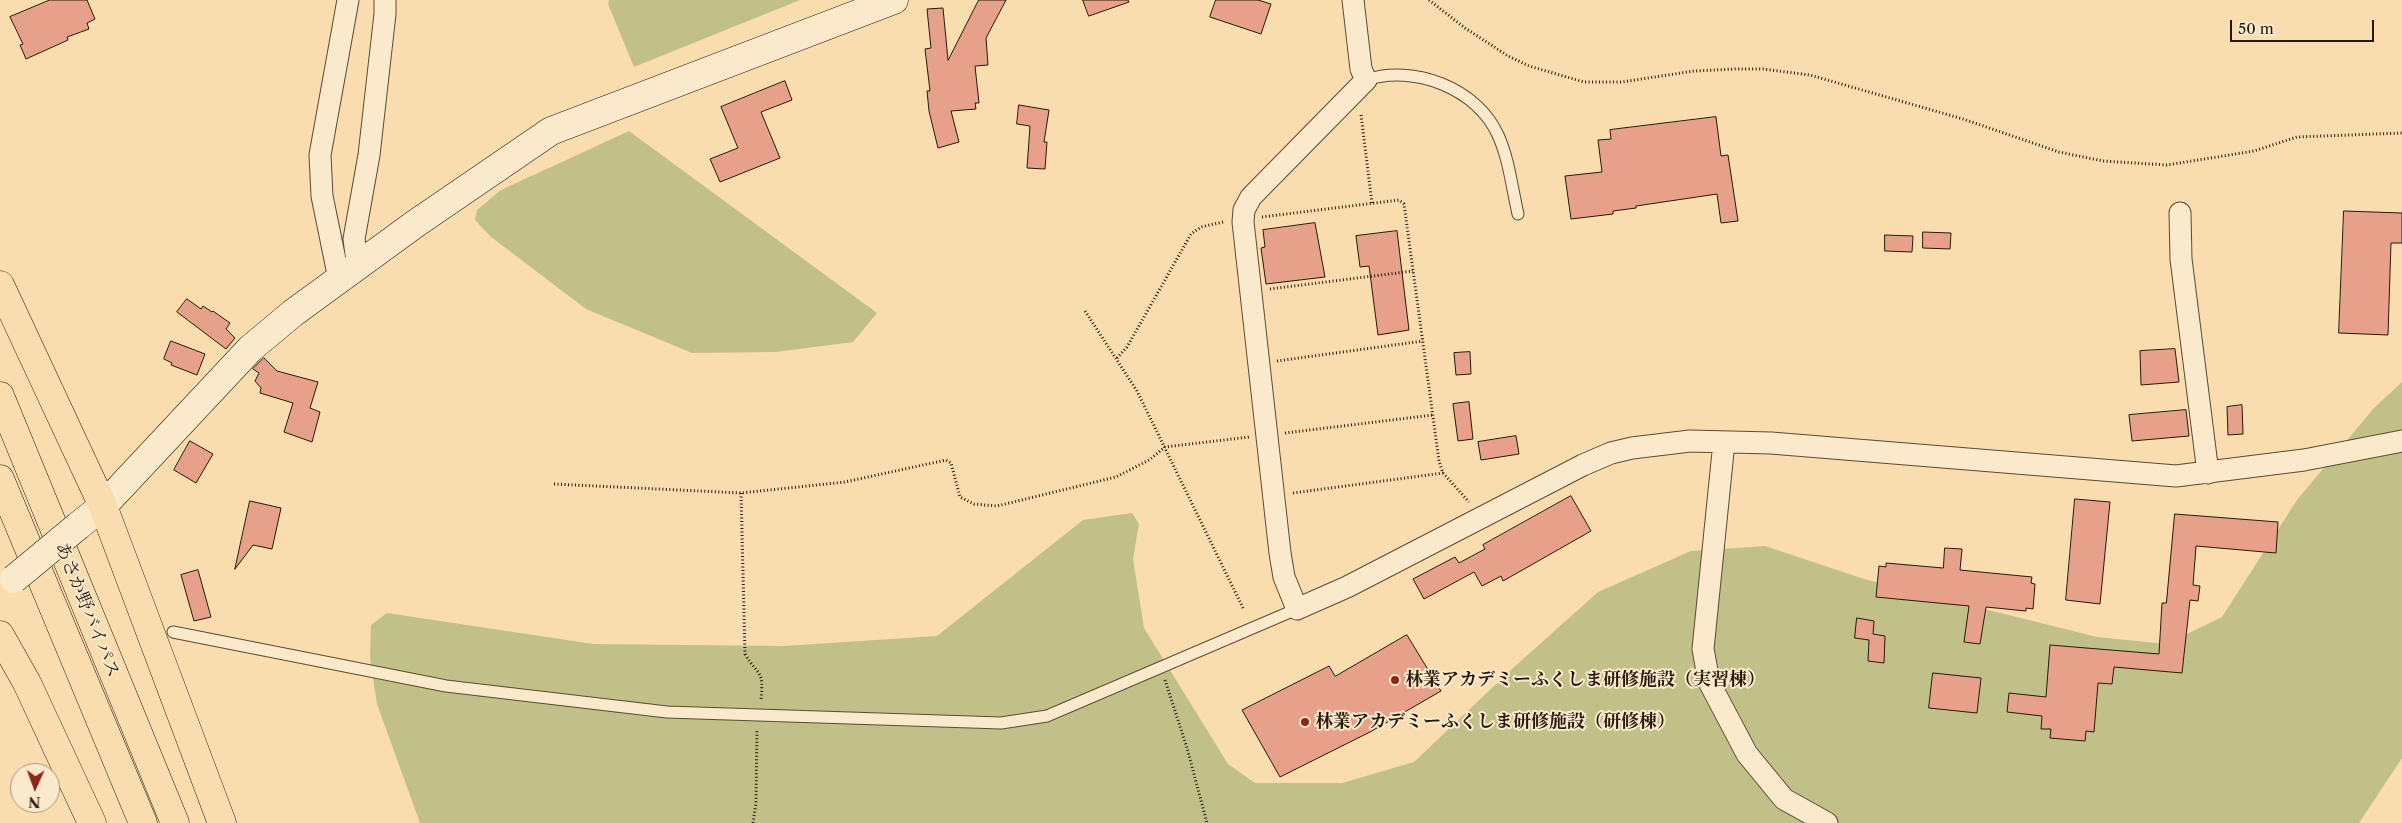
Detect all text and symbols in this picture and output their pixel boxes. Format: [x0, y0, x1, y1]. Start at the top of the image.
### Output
scale bar [2232, 10, 2376, 42]
text: 50 m [2238, 19, 2274, 38]
street label: あさか野バイパス [50, 539, 124, 681]
place label: 林業アカデミーふくしま研修施設（実習棟） [1405, 669, 1765, 691]
marker: 林業アカデミーふくしま研修施設（実習棟） [1389, 674, 1401, 686]
place label: 林業アカデミーふくしま研修施設（研修棟） [1315, 711, 1675, 733]
marker: 林業アカデミーふくしま研修施設（研修棟） [1299, 716, 1311, 728]
north arrow [10, 763, 60, 813]
text: N [28, 793, 41, 811]

